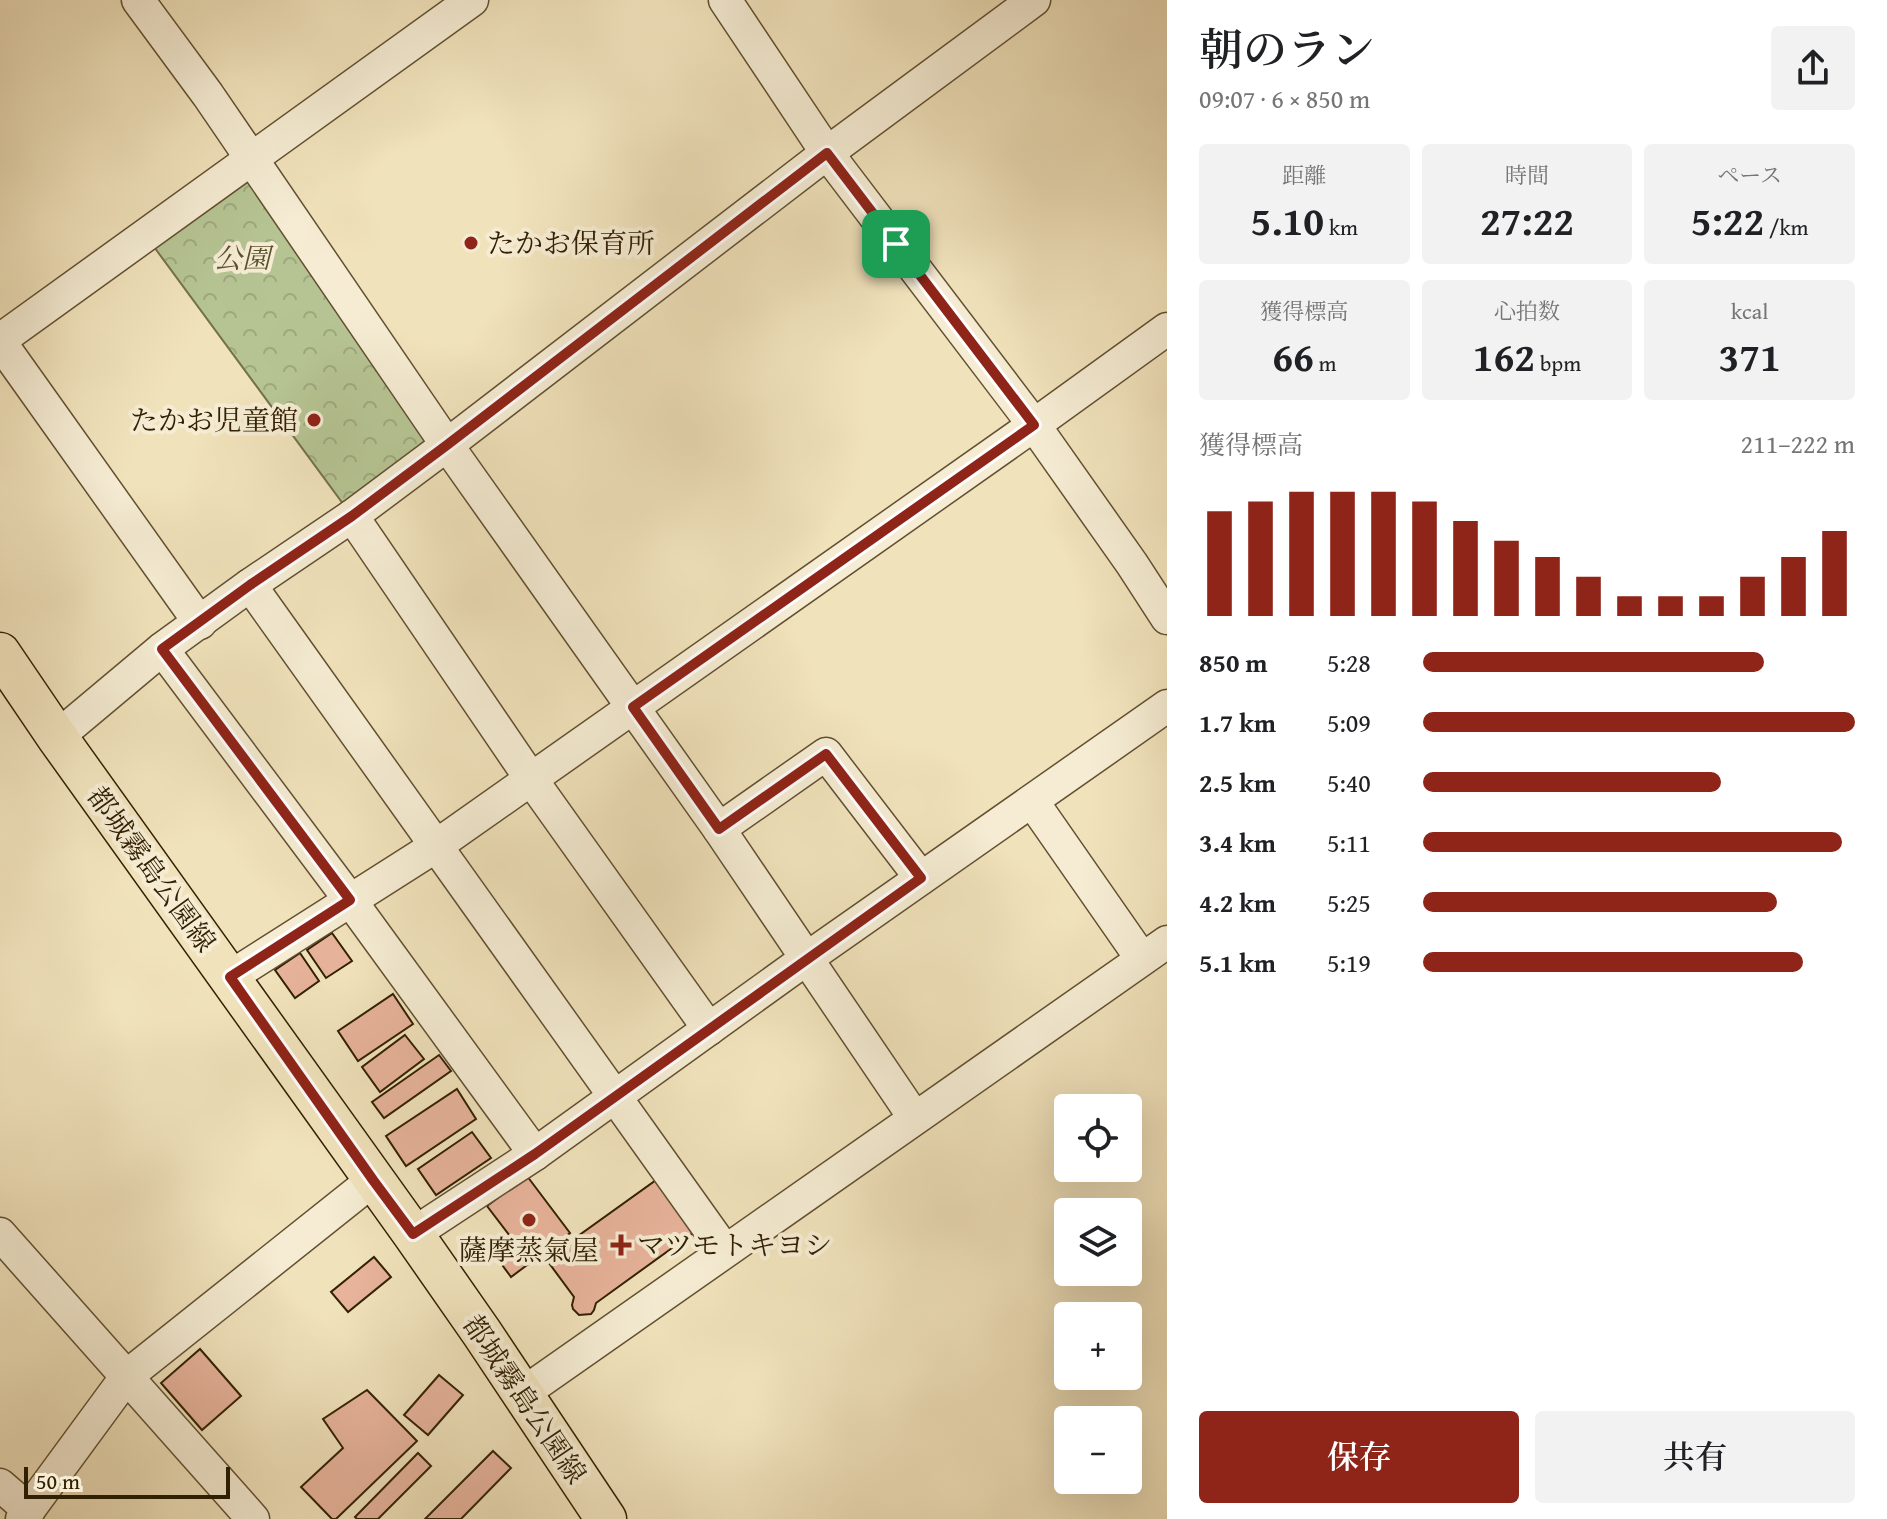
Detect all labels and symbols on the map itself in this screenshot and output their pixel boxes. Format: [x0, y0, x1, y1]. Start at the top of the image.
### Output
pin [862, 210, 930, 278]
place label: たかお保育所 [487, 222, 655, 263]
marker: たかお保育所 [462, 234, 480, 252]
park label: 公園 [214, 237, 274, 278]
place label: たかお児童館 [130, 399, 298, 440]
marker: たかお児童館 [305, 411, 323, 429]
street label: 都城霧島公園線 [78, 777, 227, 960]
marker: 薩摩蒸氣屋 [520, 1211, 538, 1229]
place label: マツモトキヨシ [637, 1224, 832, 1265]
place label: 薩摩蒸氣屋 [459, 1229, 599, 1270]
marker: マツモトキヨシ [612, 1236, 630, 1254]
street label: 都城霧島公園線 [454, 1306, 597, 1491]
scale bar [24, 1463, 230, 1499]

